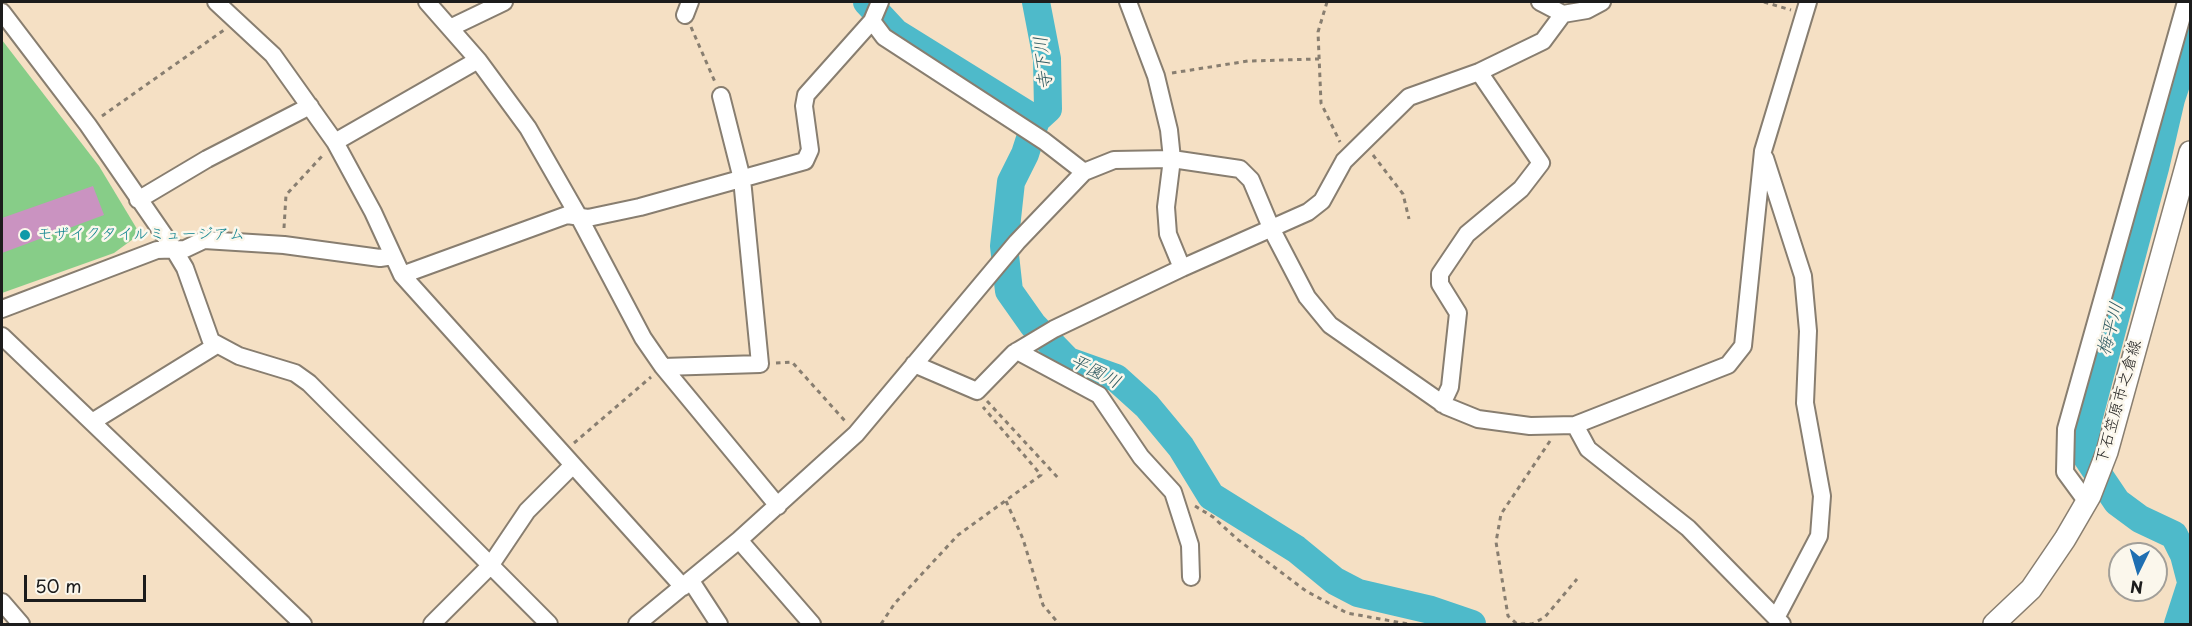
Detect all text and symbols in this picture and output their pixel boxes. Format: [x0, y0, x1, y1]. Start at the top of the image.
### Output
water label: 寺下川 [1030, 35, 1058, 91]
place label: モザイクタイルミュージアム [37, 225, 245, 245]
marker: モザイクタイルミュージアム [18, 228, 32, 242]
water label: 梅平川 [2094, 300, 2128, 358]
street label: 下石笠原市之倉線 [2092, 338, 2146, 466]
water label: 平園川 [1066, 350, 1124, 394]
north arrow [2108, 542, 2168, 602]
scale bar [27, 563, 148, 601]
text: 50 m [35, 572, 82, 599]
text: N [2129, 575, 2144, 600]

